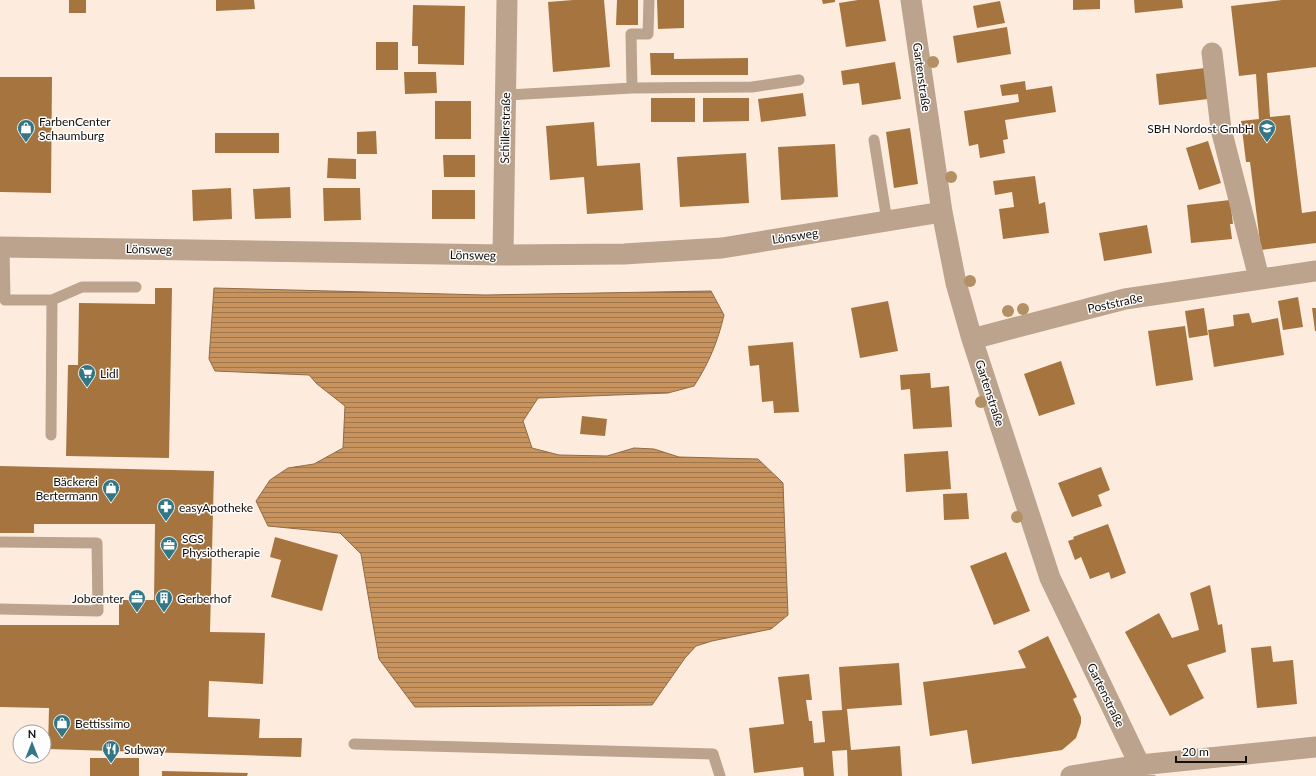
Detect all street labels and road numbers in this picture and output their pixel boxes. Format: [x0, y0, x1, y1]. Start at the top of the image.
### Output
street label: Gartenstraße [910, 42, 934, 112]
street label: Schillerstraße [497, 92, 513, 164]
street label: Lönsweg [771, 225, 819, 247]
street label: Lönsweg [126, 241, 172, 257]
street label: Lönsweg [450, 247, 496, 263]
street label: Poststraße [1086, 290, 1144, 316]
street label: Gartenstraße [972, 358, 1008, 428]
street label: Gartenstraße [1084, 661, 1128, 729]

